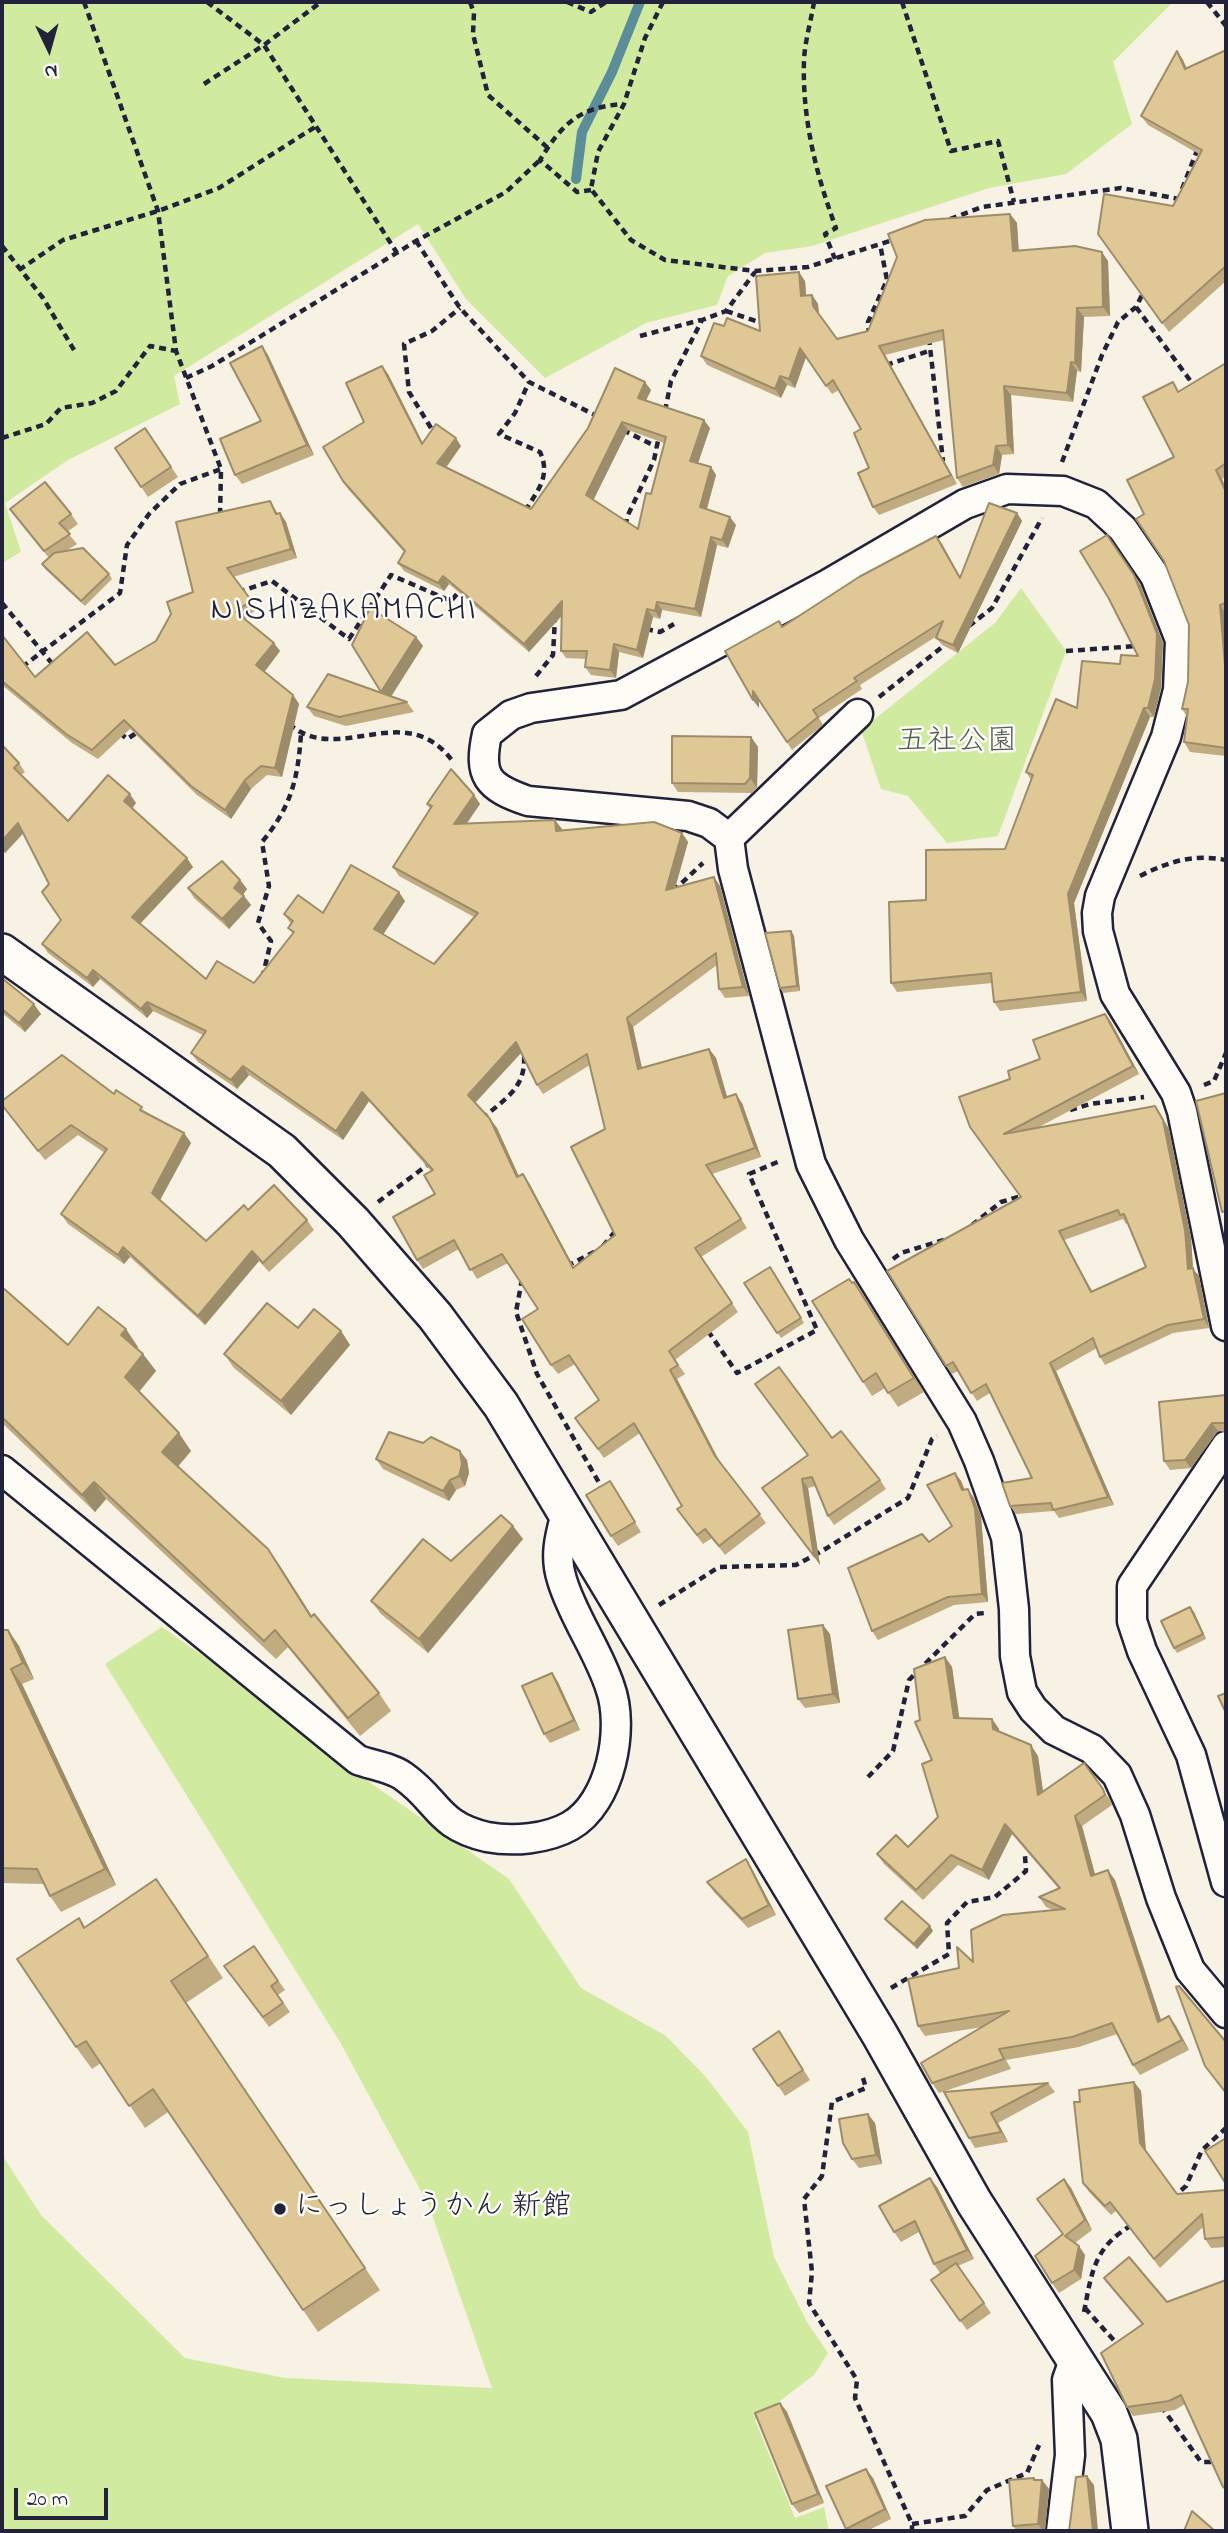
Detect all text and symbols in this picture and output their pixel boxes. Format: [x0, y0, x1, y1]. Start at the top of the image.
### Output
north arrow [14, 14, 84, 84]
text: N [43, 56, 58, 84]
district label: NISHIZAKAMACHI [212, 593, 476, 633]
park label: 五社公園 [897, 726, 1017, 762]
place label: にっしょうかん 新館 [294, 2191, 571, 2227]
marker: にっしょうかん 新館 [272, 2201, 288, 2217]
scale bar [18, 2474, 112, 2518]
text: 20 m [27, 2485, 68, 2515]

